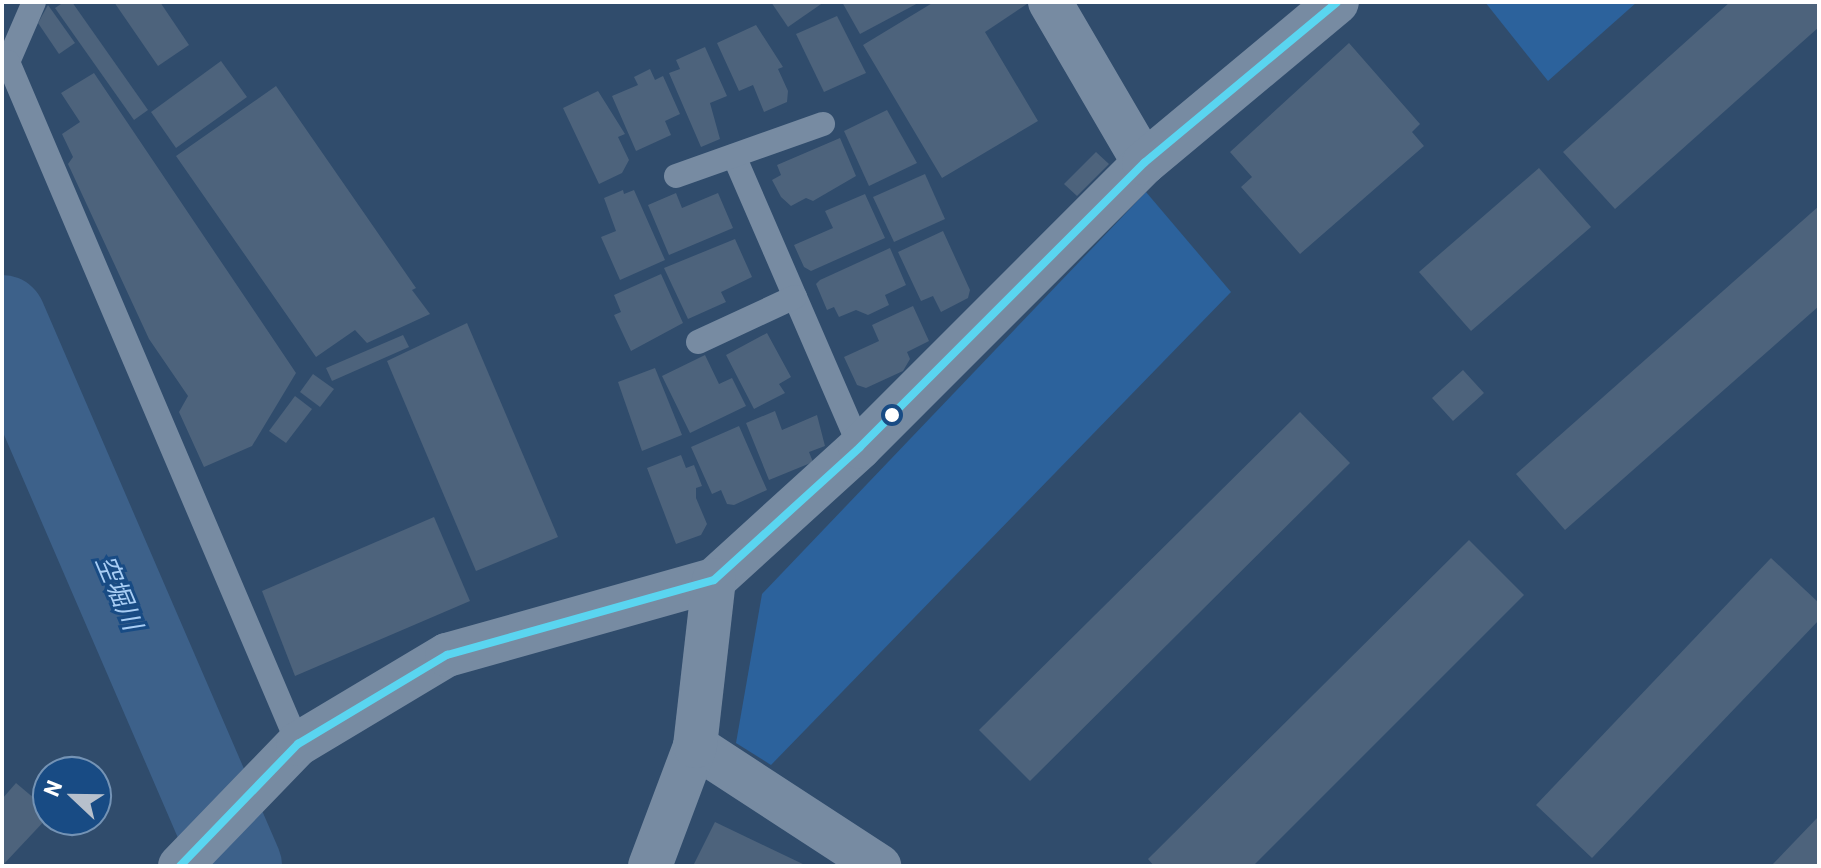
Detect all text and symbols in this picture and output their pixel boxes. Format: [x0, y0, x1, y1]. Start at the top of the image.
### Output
unlabelled marker [884, 407, 900, 423]
water label: 空堀川 [90, 550, 150, 634]
north arrow [32, 756, 112, 836]
text: N [37, 776, 66, 799]

